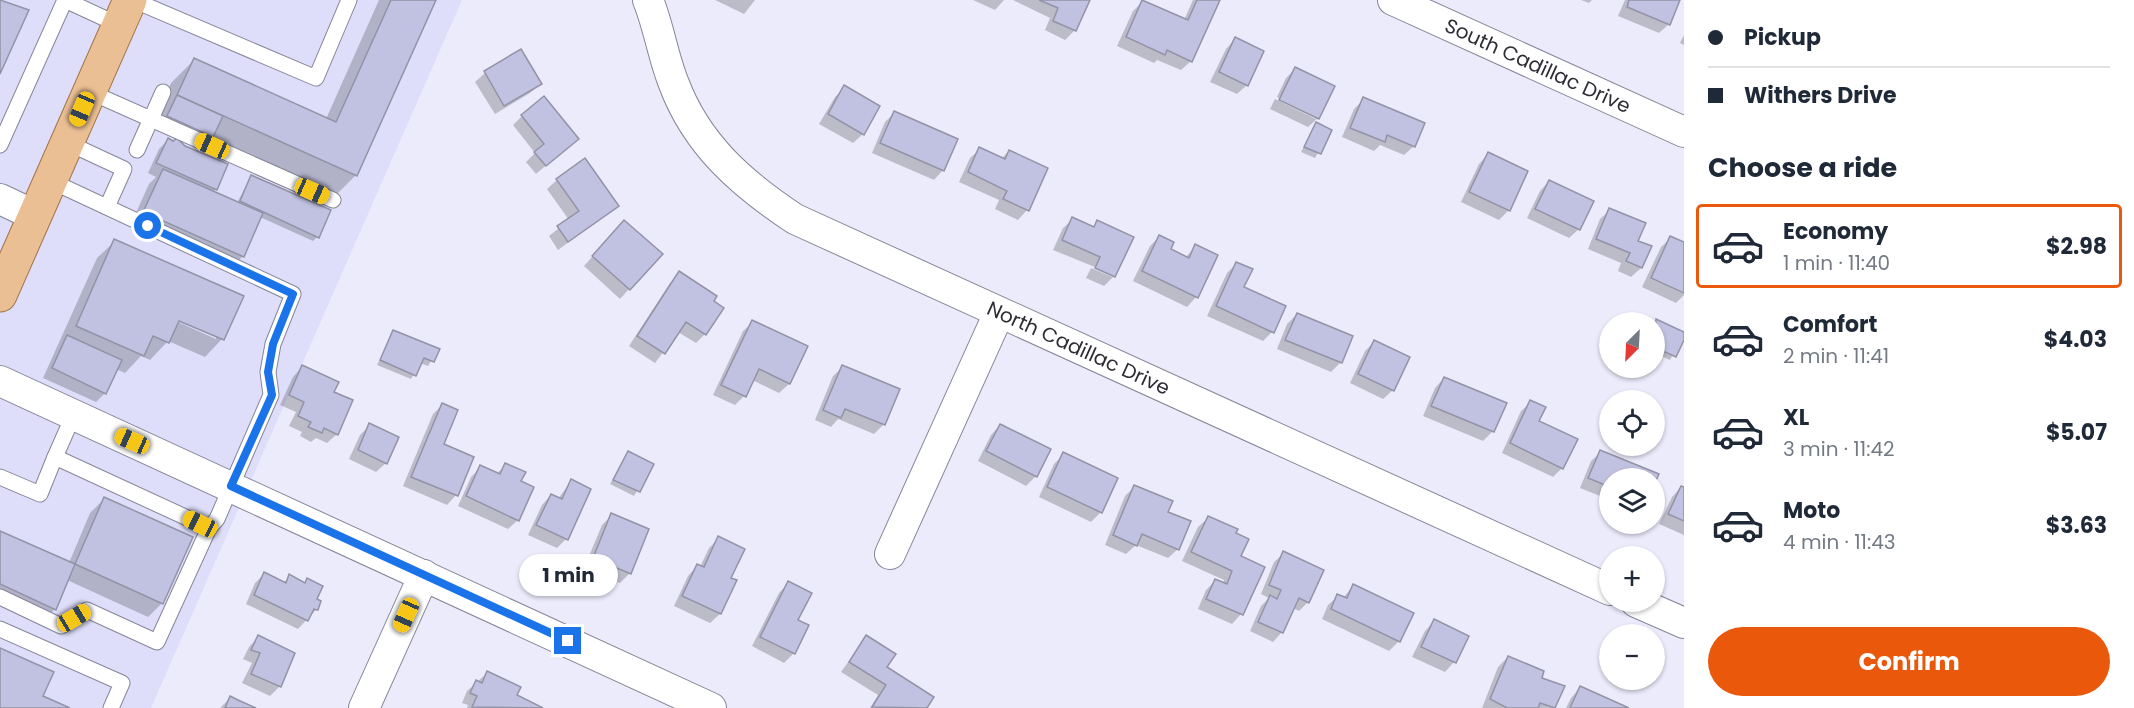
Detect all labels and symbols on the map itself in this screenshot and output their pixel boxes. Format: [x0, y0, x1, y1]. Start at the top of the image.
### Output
street label: South Cadillac Drive [1440, 11, 1635, 120]
car [67, 89, 97, 129]
car [192, 130, 232, 162]
car [292, 175, 332, 207]
route start [134, 212, 161, 239]
street label: North Cadillac Drive [983, 294, 1175, 402]
north arrow [1599, 312, 1665, 378]
car [112, 425, 152, 457]
car [180, 508, 220, 540]
callout: 1 min [518, 554, 618, 596]
car [390, 595, 422, 635]
car [54, 601, 94, 635]
route end [554, 627, 581, 654]

